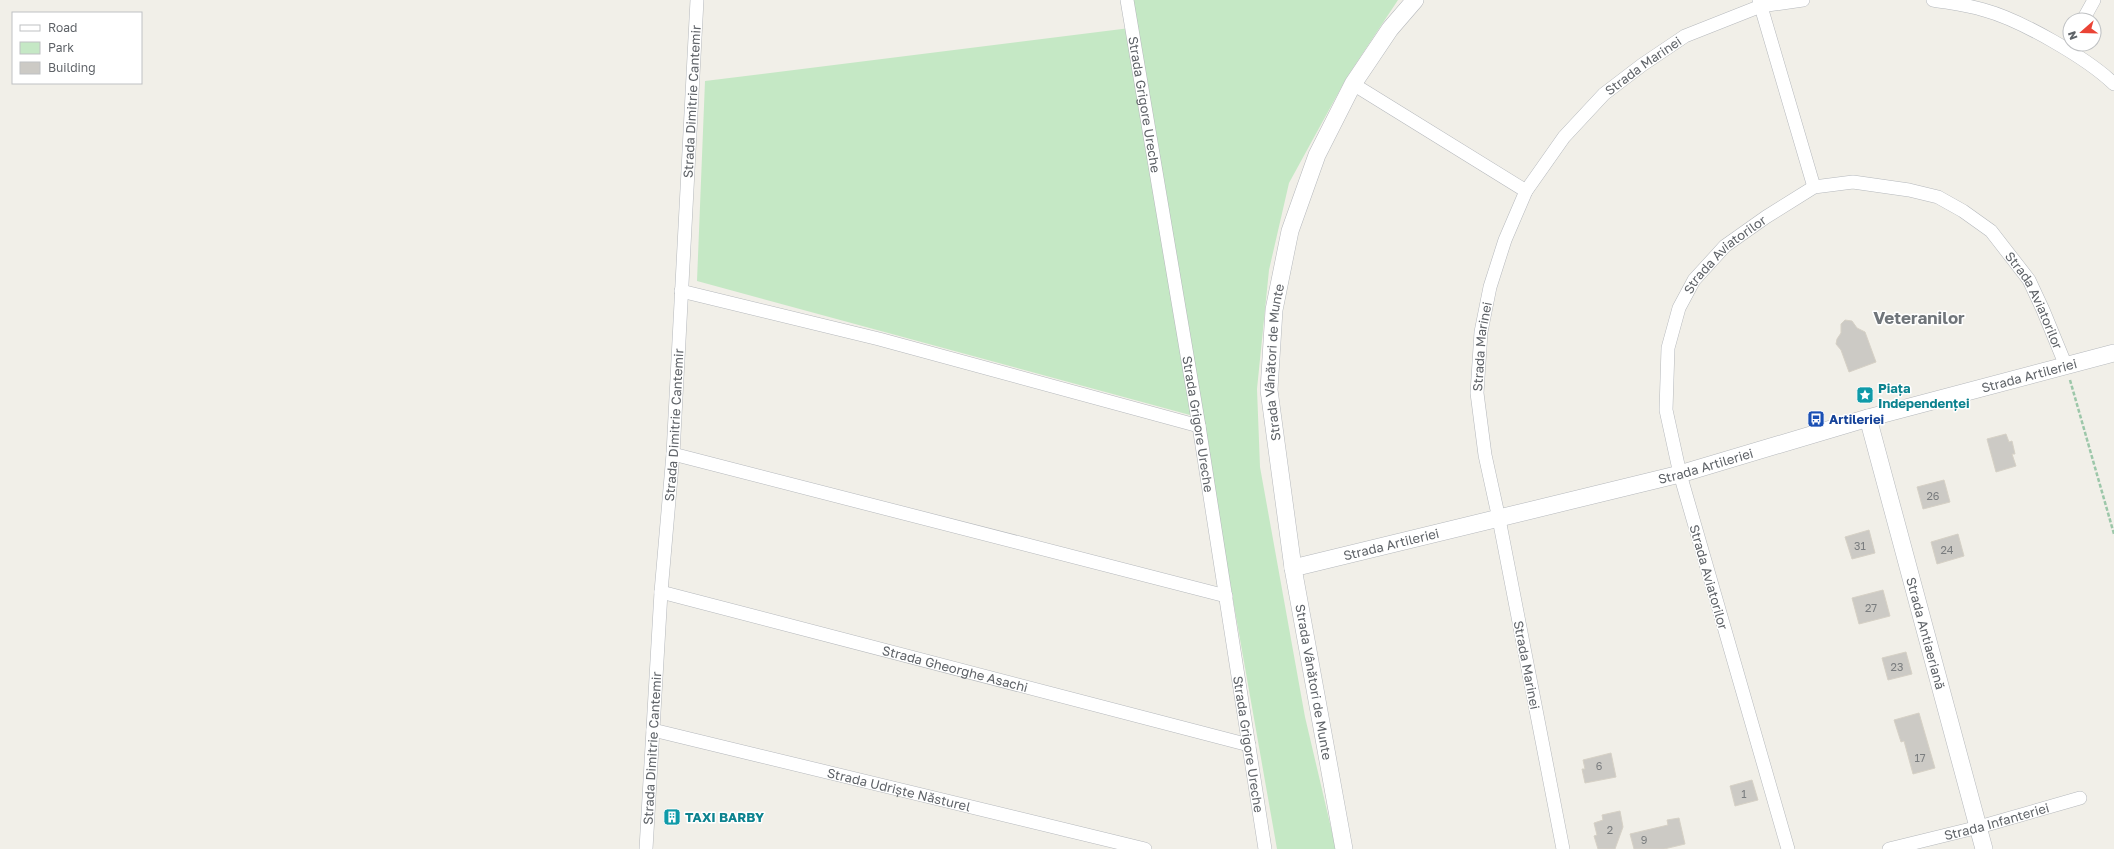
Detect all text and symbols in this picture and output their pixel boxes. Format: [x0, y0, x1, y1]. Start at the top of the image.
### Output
legend [12, 12, 142, 84]
north arrow [2062, 12, 2102, 52]
text: Road [48, 20, 77, 35]
street label: Strada Dimitrie Cantemir [680, 25, 704, 178]
text: N [2065, 29, 2080, 42]
street label: Strada Marinei [1602, 33, 1684, 98]
street label: Strada Grigore Ureche [1125, 35, 1164, 174]
text: Park [48, 40, 74, 55]
text: Building [48, 60, 96, 75]
street label: Strada Aviatorilor [1680, 212, 1769, 296]
street label: Strada Aviatorilor [2002, 248, 2066, 351]
street label: Strada Vânători de Munte [1261, 282, 1287, 442]
street label: Strada Marinei [1469, 300, 1495, 392]
district label: Veteranilor [1873, 307, 1965, 328]
street label: Strada Dimitrie Cantemir [661, 348, 687, 502]
street label: Strada Grigore Ureche [1179, 355, 1217, 493]
street label: Strada Artileriei [1980, 355, 2079, 396]
place label: Piața Independenței [1878, 380, 1969, 411]
place icon: Piața Independenței [1855, 385, 1875, 405]
bus stop icon: Artileriei [1806, 409, 1826, 429]
place label: Artileriei [1829, 411, 1884, 427]
street label: Strada Artileriei [1656, 445, 1755, 487]
house number: 26 [1926, 489, 1940, 502]
street label: Strada Aviatorilor [1686, 523, 1732, 631]
street label: Strada Artileriei [1342, 525, 1441, 564]
house number: 31 [1854, 539, 1866, 552]
house number: 24 [1940, 543, 1954, 556]
street label: Strada Antiaeriană [1903, 575, 1949, 691]
house number: 27 [1865, 601, 1877, 614]
street label: Strada Vânători de Munte [1292, 603, 1336, 761]
street label: Strada Marinei [1511, 619, 1543, 711]
street label: Strada Gheorghe Asachi [881, 642, 1030, 695]
house number: 23 [1891, 660, 1903, 673]
street label: Strada Dimitrie Cantemir [639, 671, 664, 825]
street label: Strada Grigore Ureche [1230, 675, 1267, 814]
house number: 17 [1914, 751, 1926, 764]
house number: 6 [1596, 759, 1603, 772]
street label: Strada Udriște Năsturel [826, 764, 972, 815]
house number: 1 [1741, 787, 1747, 800]
street label: Strada Infanteriei [1942, 799, 2051, 843]
building icon: TAXI BARBY [662, 807, 682, 827]
place label: TAXI BARBY [685, 809, 764, 825]
house number: 2 [1607, 823, 1613, 836]
house number: 9 [1641, 833, 1647, 846]

